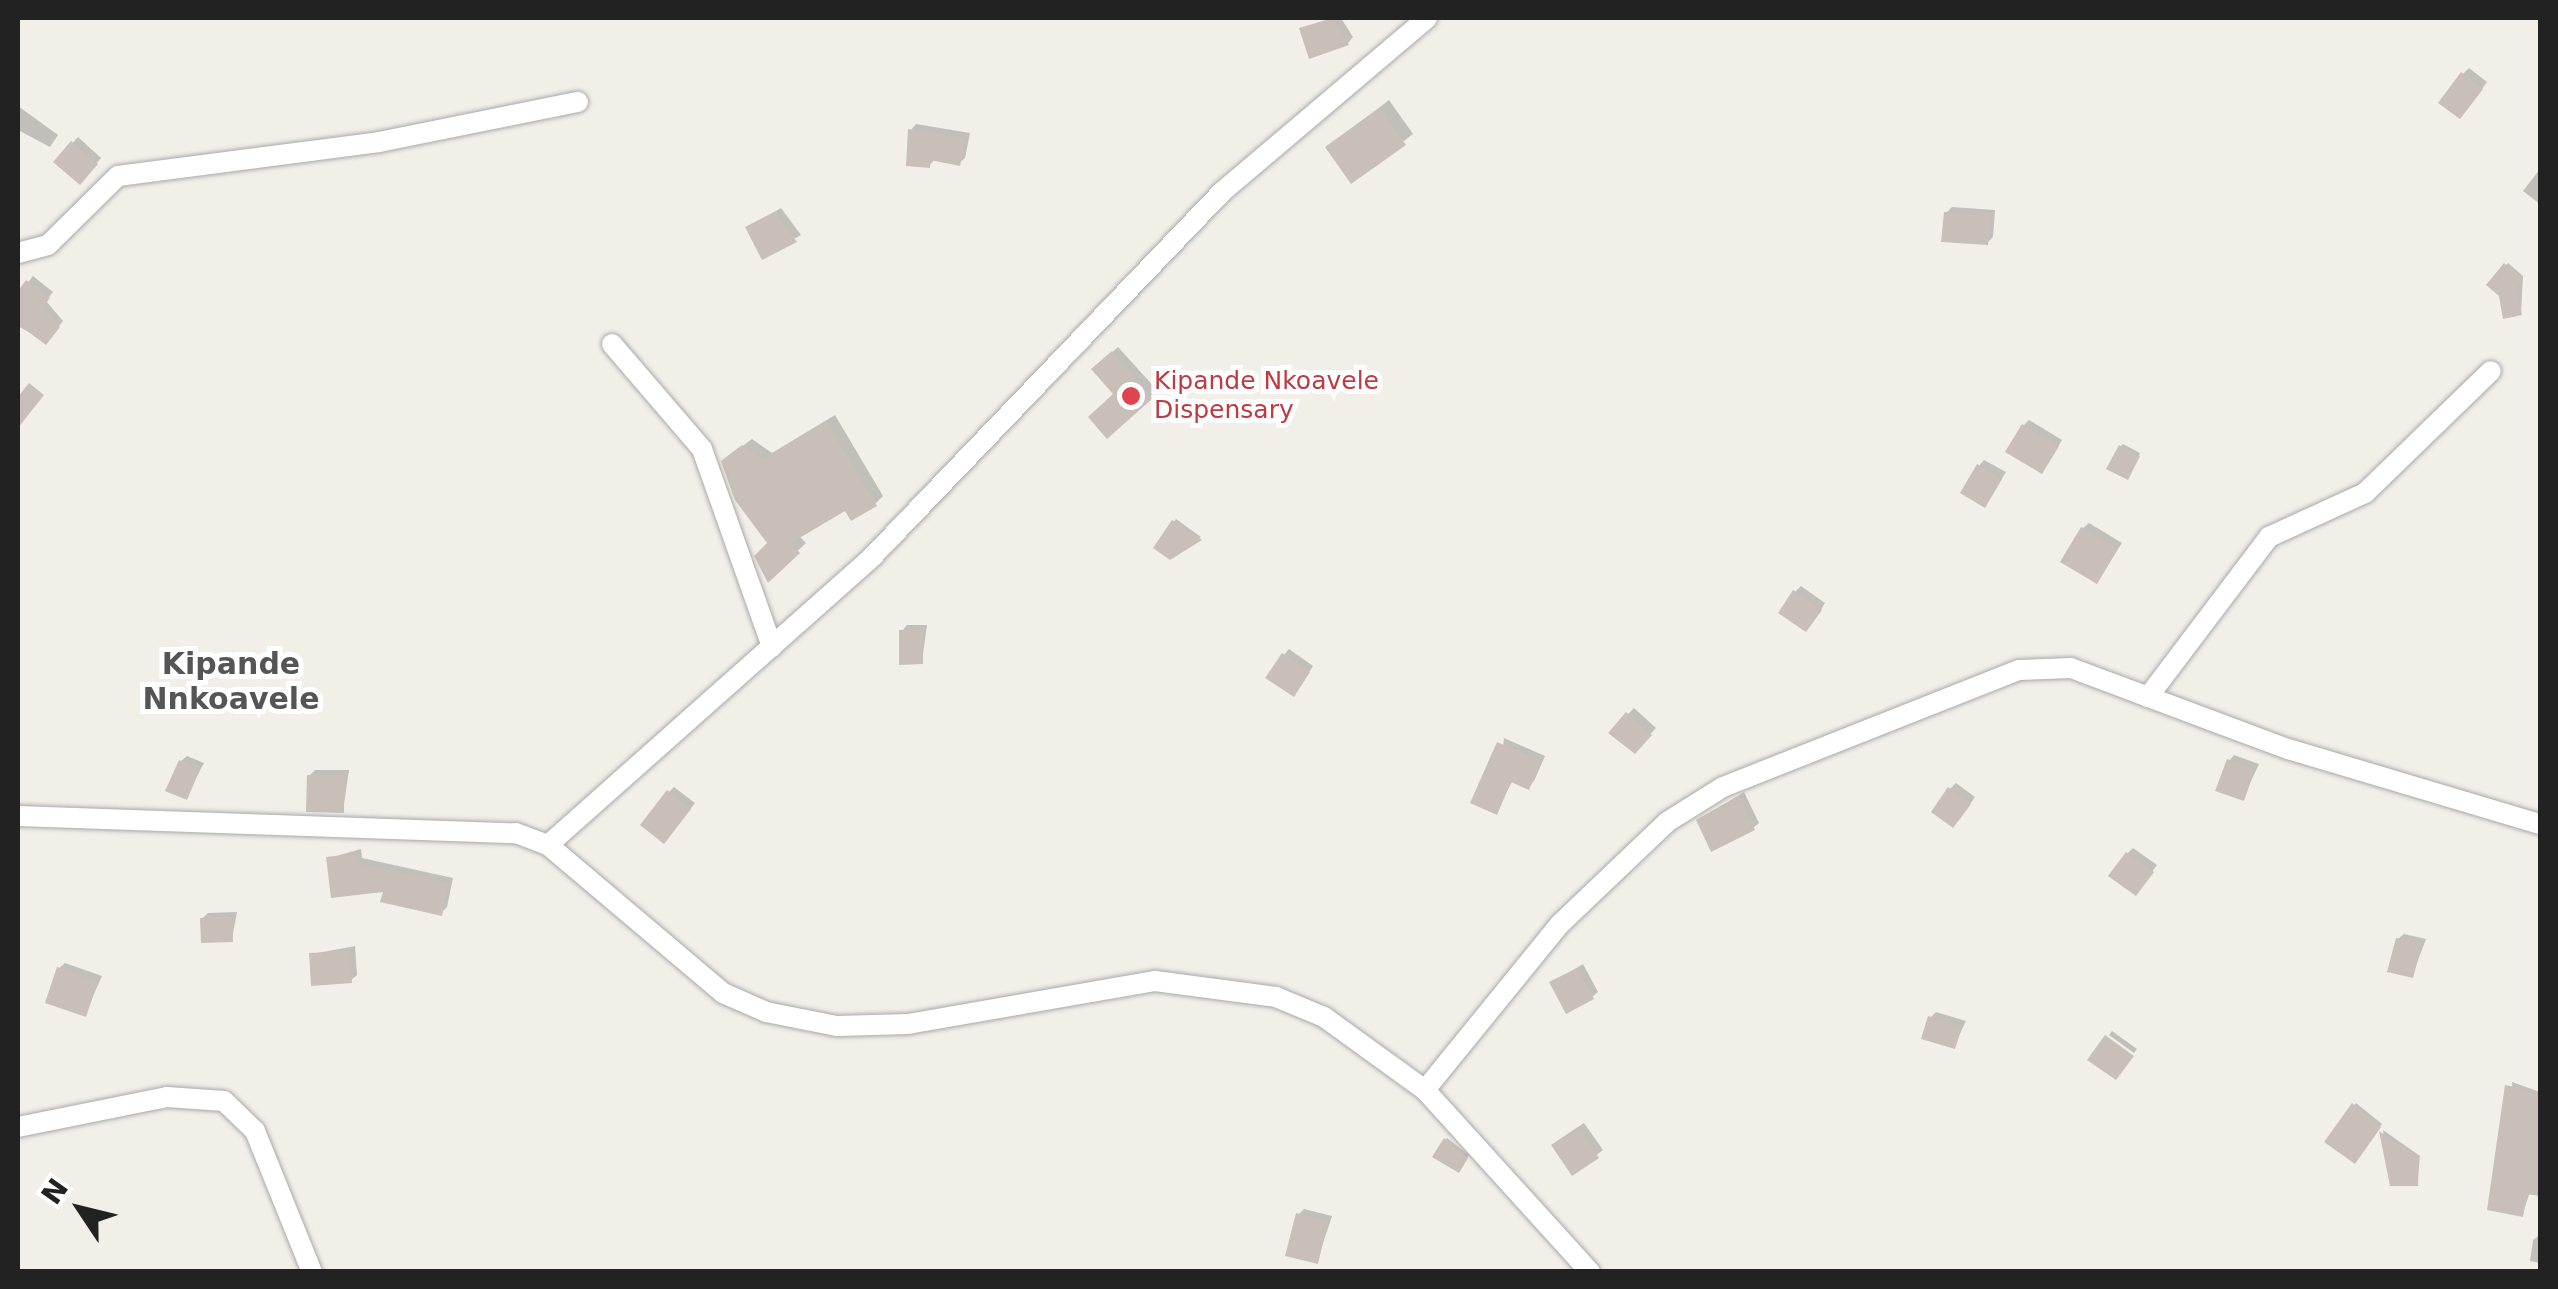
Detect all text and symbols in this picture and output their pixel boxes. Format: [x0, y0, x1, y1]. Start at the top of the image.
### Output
place label: Kipande Nkoavele Dispensary [1154, 367, 1379, 426]
marker: Kipande Nkoavele Dispensary [1118, 383, 1144, 409]
district label: Kipande Nnkoavele [143, 646, 319, 716]
north arrow [30, 1159, 130, 1259]
text: N [35, 1172, 75, 1211]

